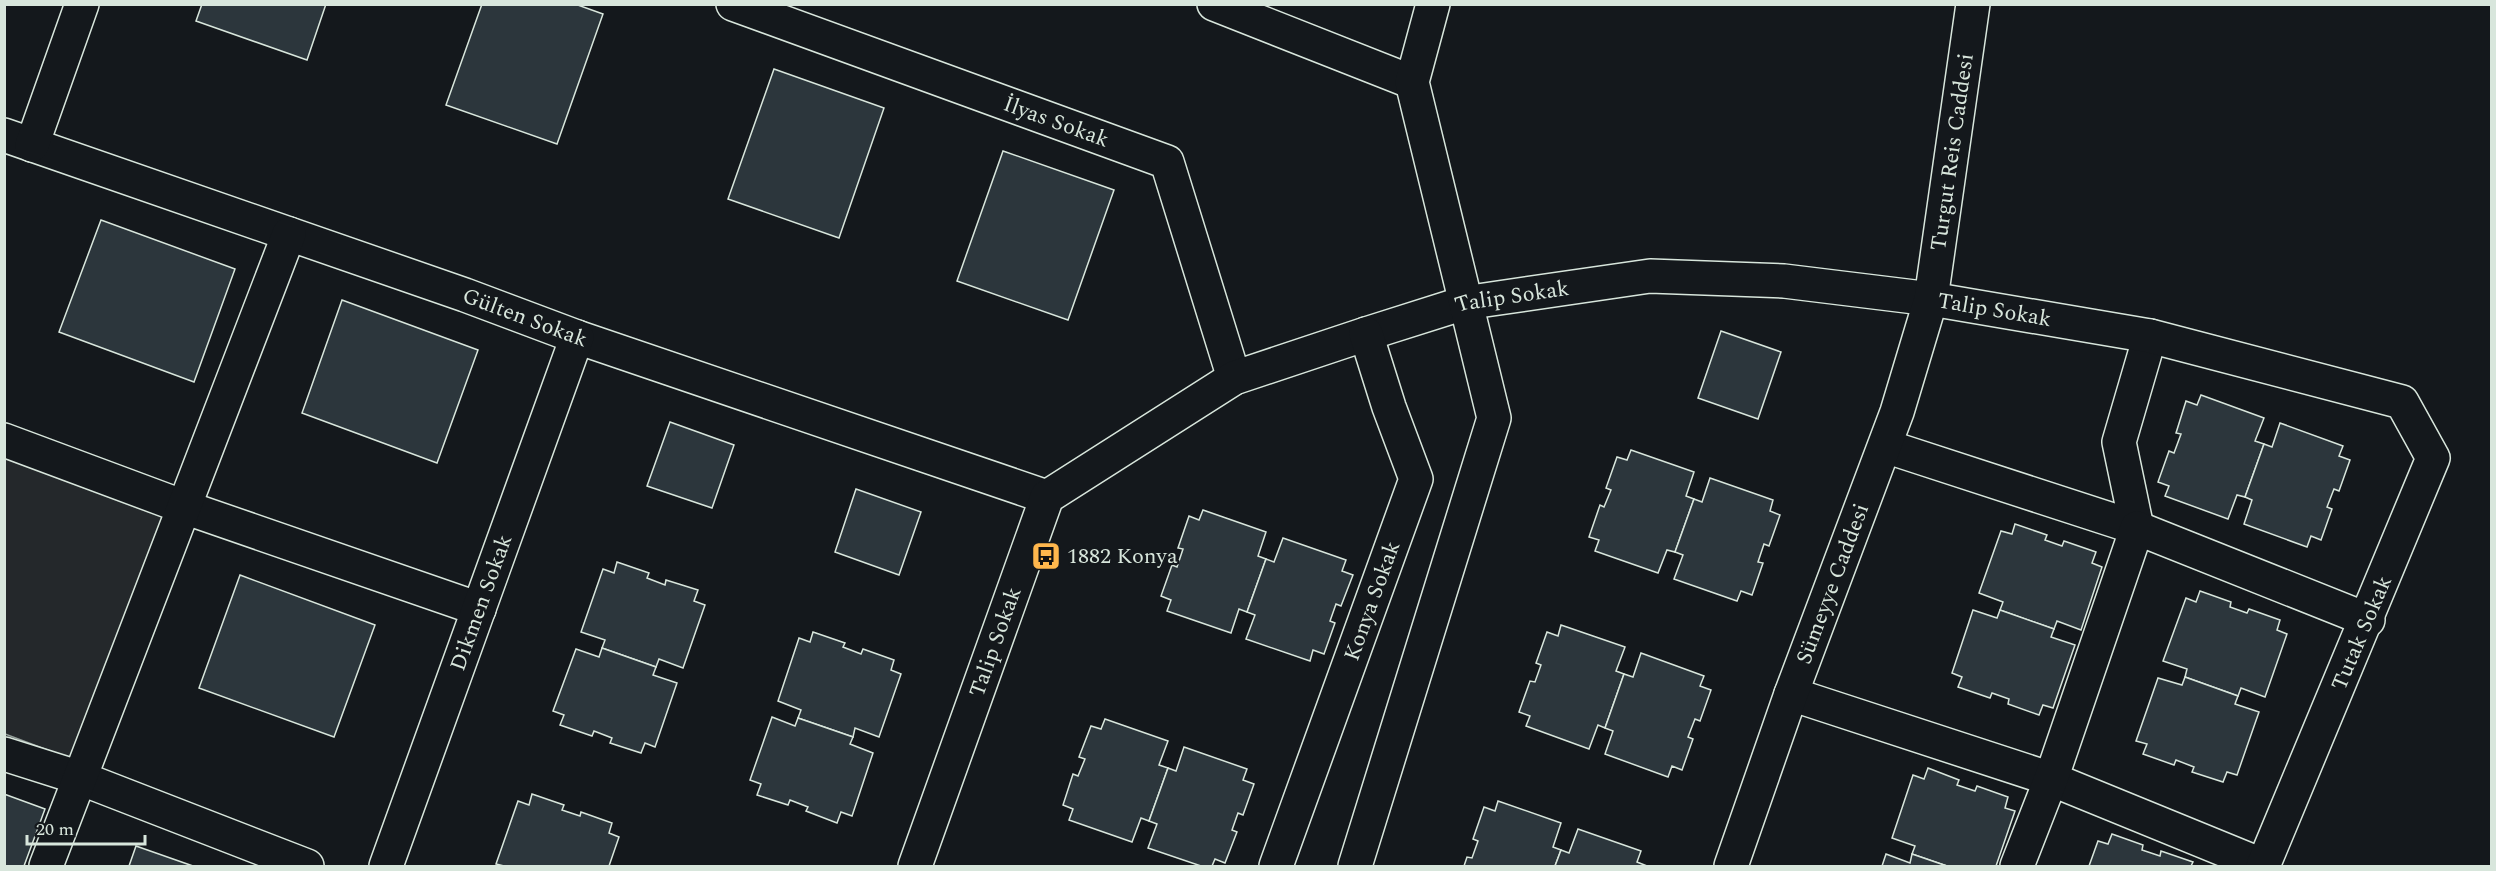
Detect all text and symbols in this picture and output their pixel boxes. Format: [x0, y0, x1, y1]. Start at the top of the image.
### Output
street label: Turgut Reis Caddesi [1922, 51, 1982, 253]
street label: İlyas Sokak [999, 87, 1114, 156]
street label: Talip Sokak [1451, 271, 1571, 321]
street label: Gülten Sokak [458, 279, 592, 356]
street label: Talip Sokak [1935, 284, 2054, 336]
street label: Sümeyye Caddesi [1787, 499, 1878, 669]
street label: Dikmen Sokak [441, 530, 521, 676]
street label: Konya Sokak [1335, 536, 1409, 665]
bus stop icon: 1882 Konya [1030, 540, 1062, 572]
place label: 1882 Konya [1067, 540, 1178, 573]
street label: Tutak Sokak [2323, 570, 2401, 696]
street label: Talip Sokak [960, 582, 1030, 702]
scale bar [27, 808, 146, 846]
text: 20 m [36, 816, 74, 843]

